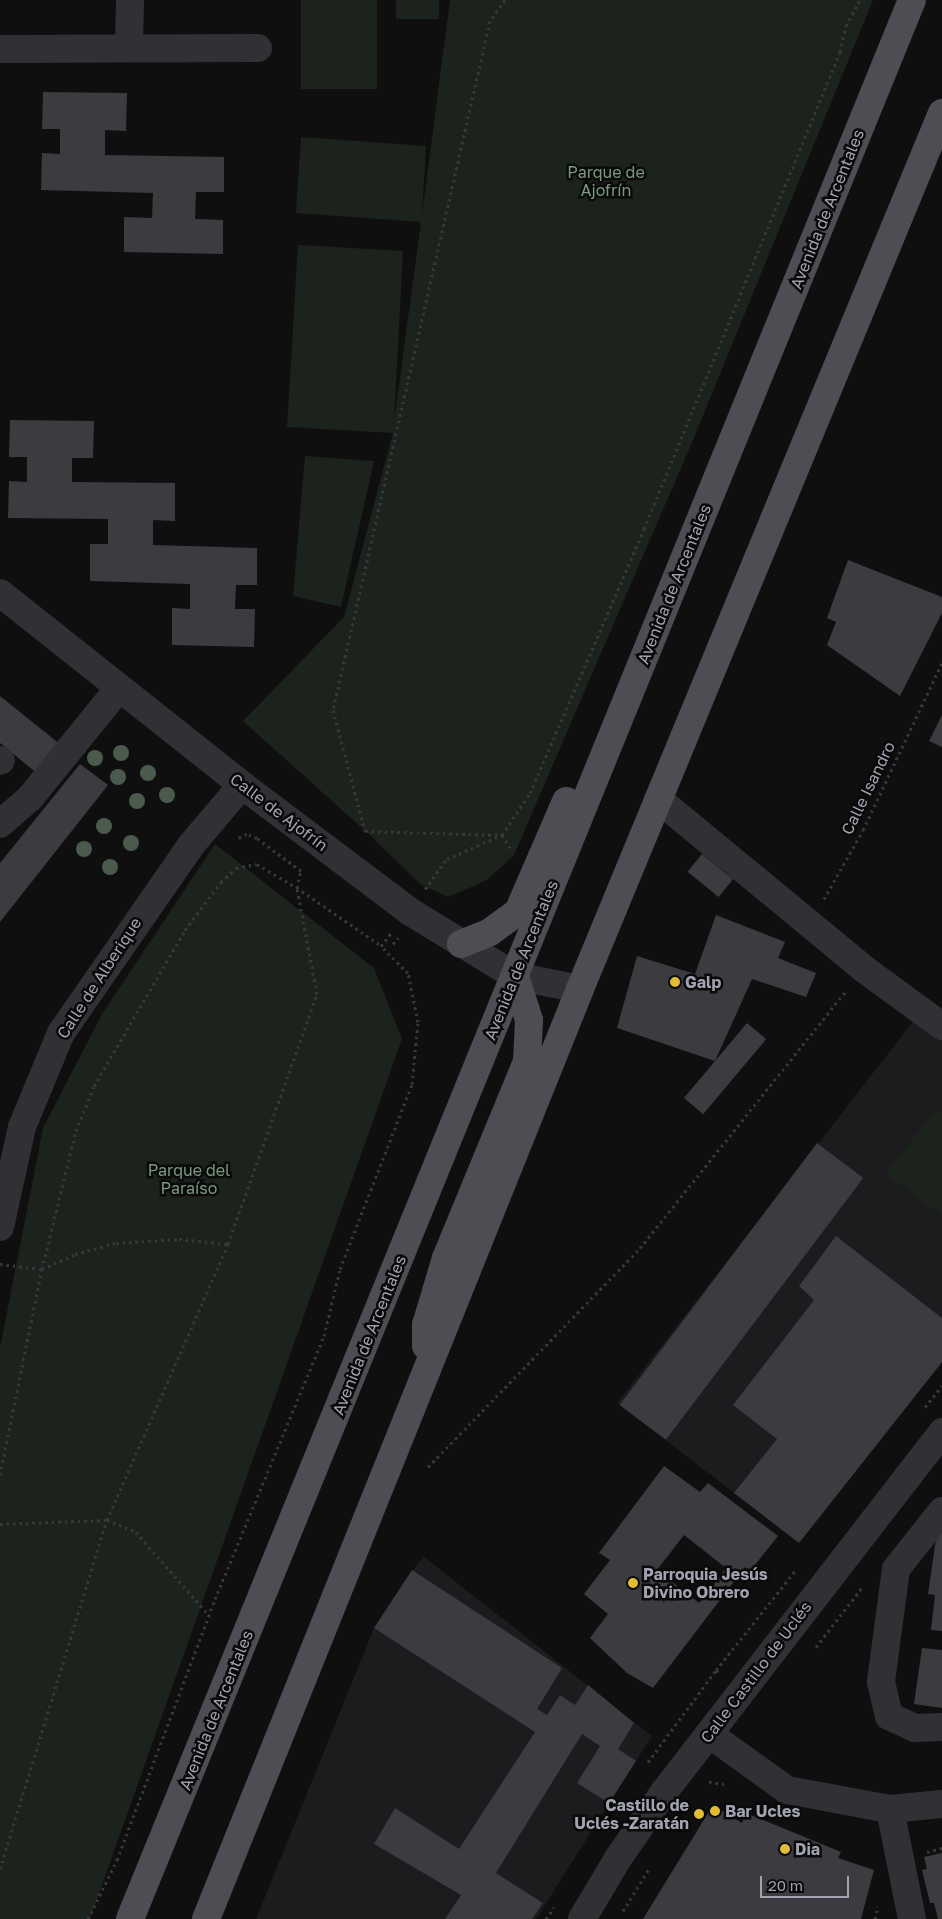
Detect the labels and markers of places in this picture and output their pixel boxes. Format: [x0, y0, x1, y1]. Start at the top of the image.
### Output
place label: Galp [685, 972, 721, 992]
marker: Galp [669, 976, 681, 988]
place label: Parroquia Jesús Divino Obrero [643, 1564, 768, 1602]
marker: Parroquia Jesús Divino Obrero [627, 1577, 639, 1589]
place label: Castillo de Uclés -Zaratán [574, 1795, 689, 1833]
place label: Bar Ucles [725, 1801, 800, 1821]
marker: Bar Ucles [709, 1805, 721, 1817]
marker: Castillo de Uclés -Zaratán [693, 1808, 705, 1820]
place label: Dia [795, 1839, 820, 1859]
marker: Dia [779, 1843, 791, 1855]

